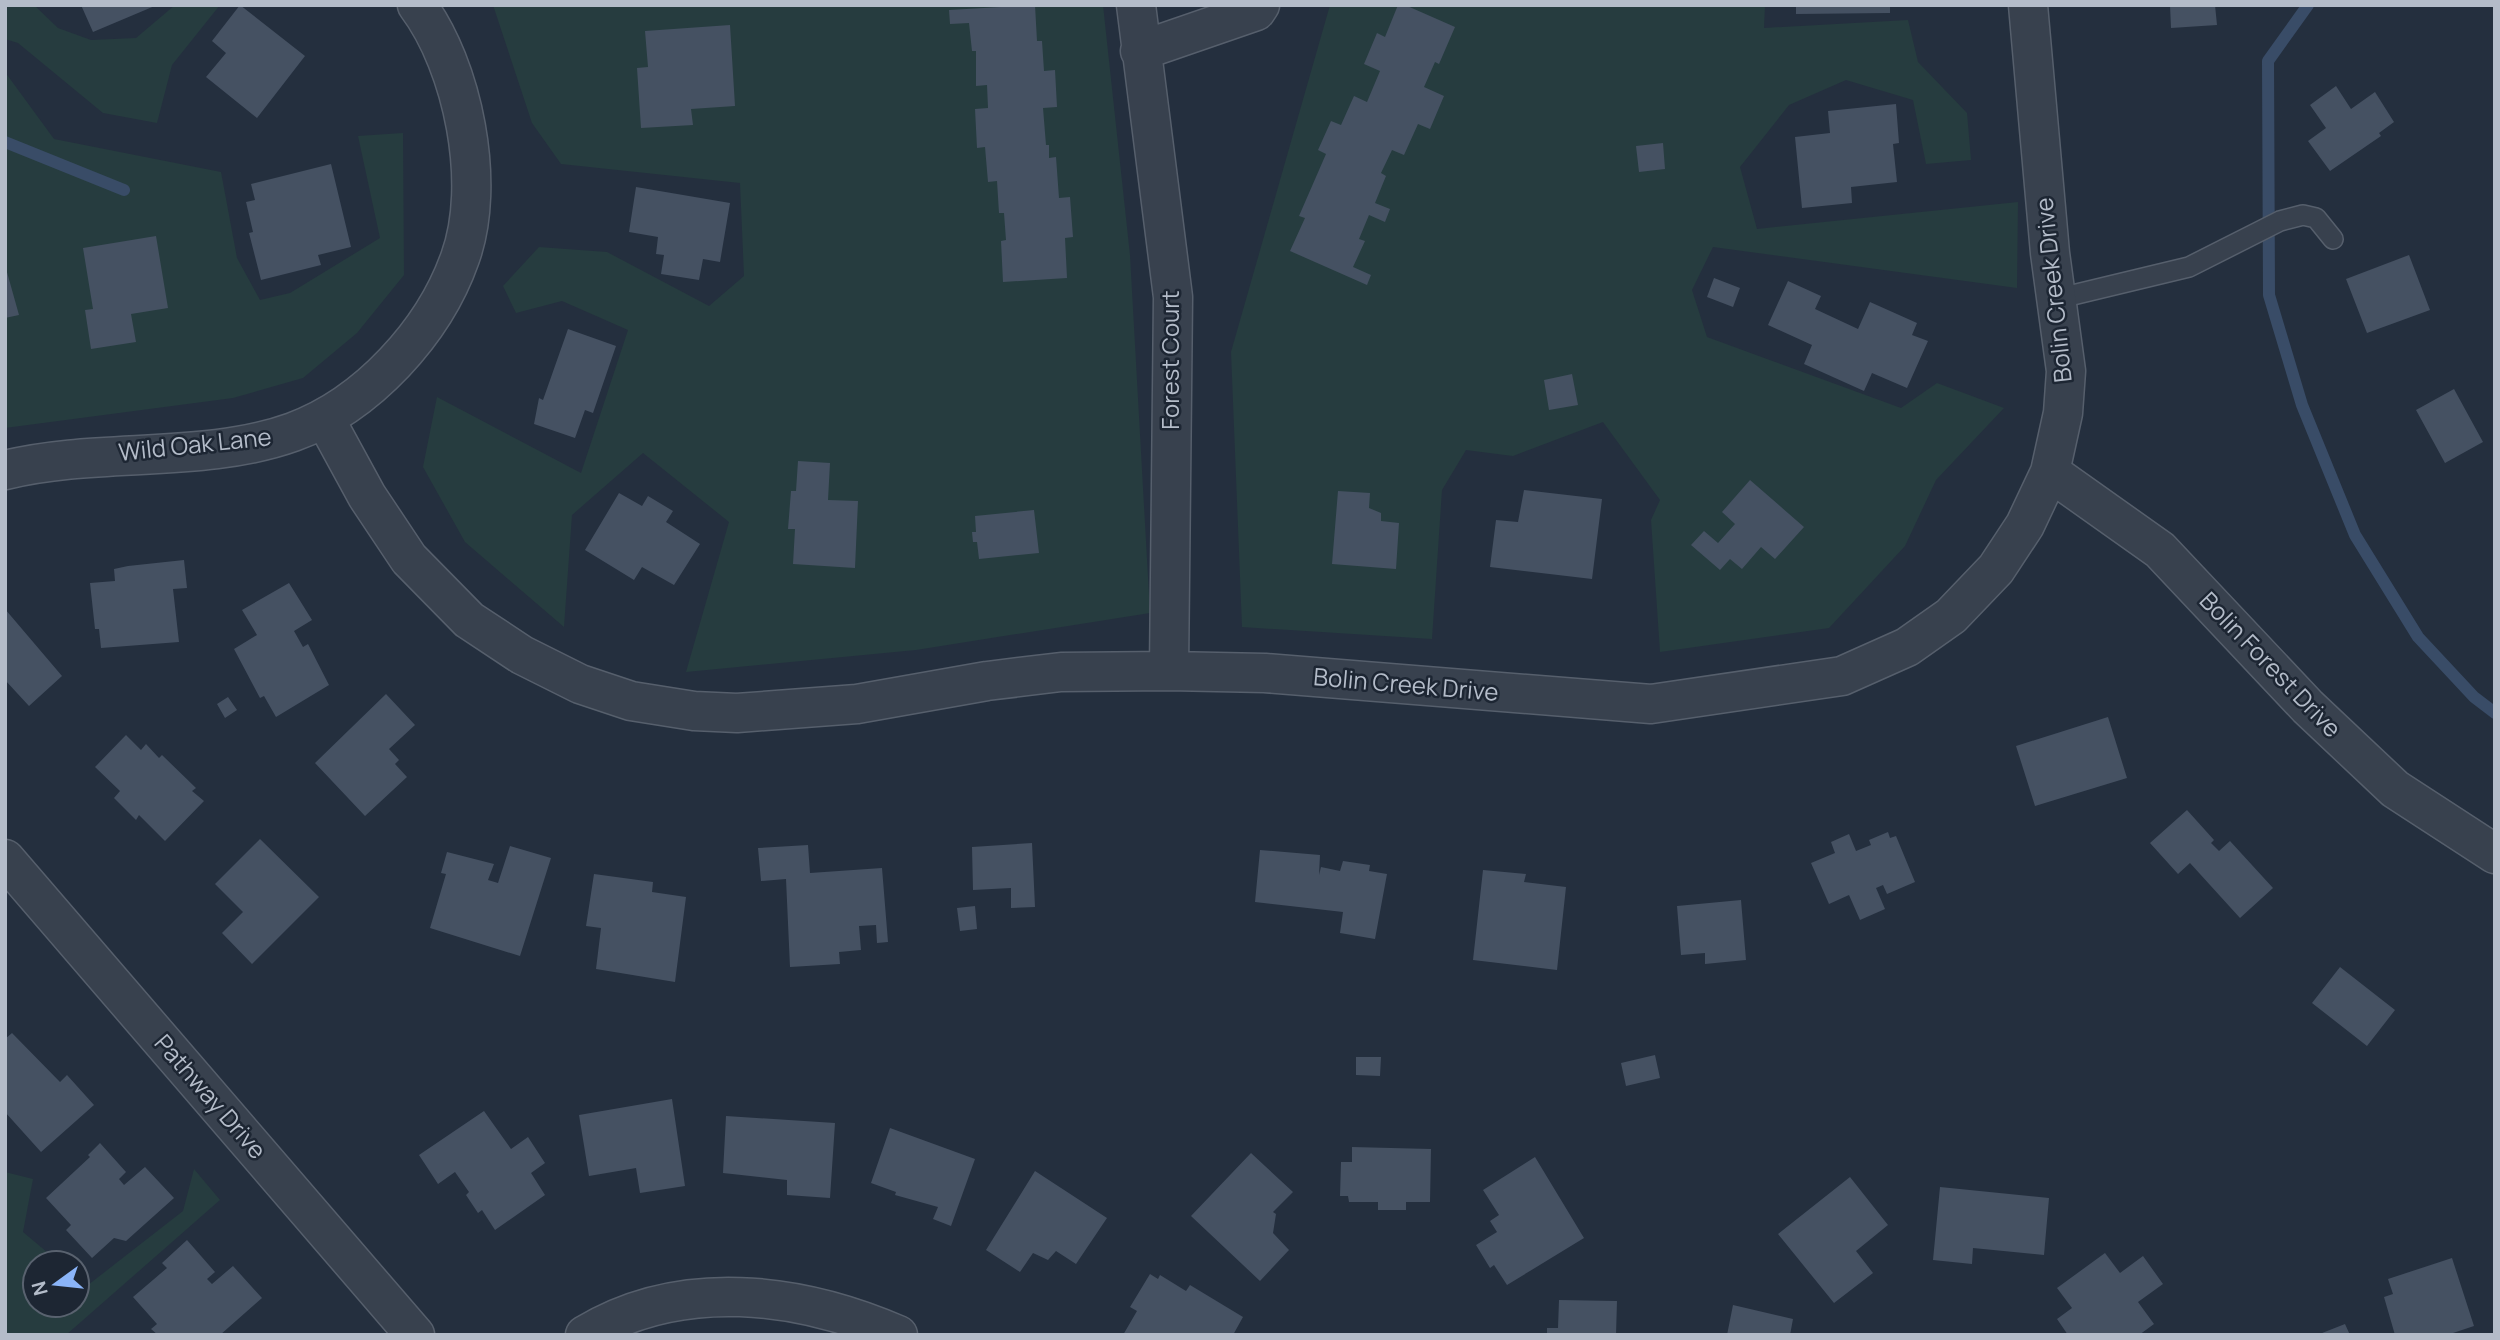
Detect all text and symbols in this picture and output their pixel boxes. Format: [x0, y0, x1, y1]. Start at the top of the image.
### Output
street label: Bolin Creek Drive [2026, 196, 2079, 384]
street label: Forest Court [1153, 290, 1186, 430]
street label: Wild Oak Lane [117, 419, 273, 468]
street label: Bolin Forest Drive [2193, 584, 2349, 744]
street label: Bolin Creek Drive [1312, 659, 1500, 708]
street label: Pathway Drive [148, 1027, 274, 1165]
north arrow [21, 1249, 91, 1319]
text: N [25, 1278, 54, 1298]

